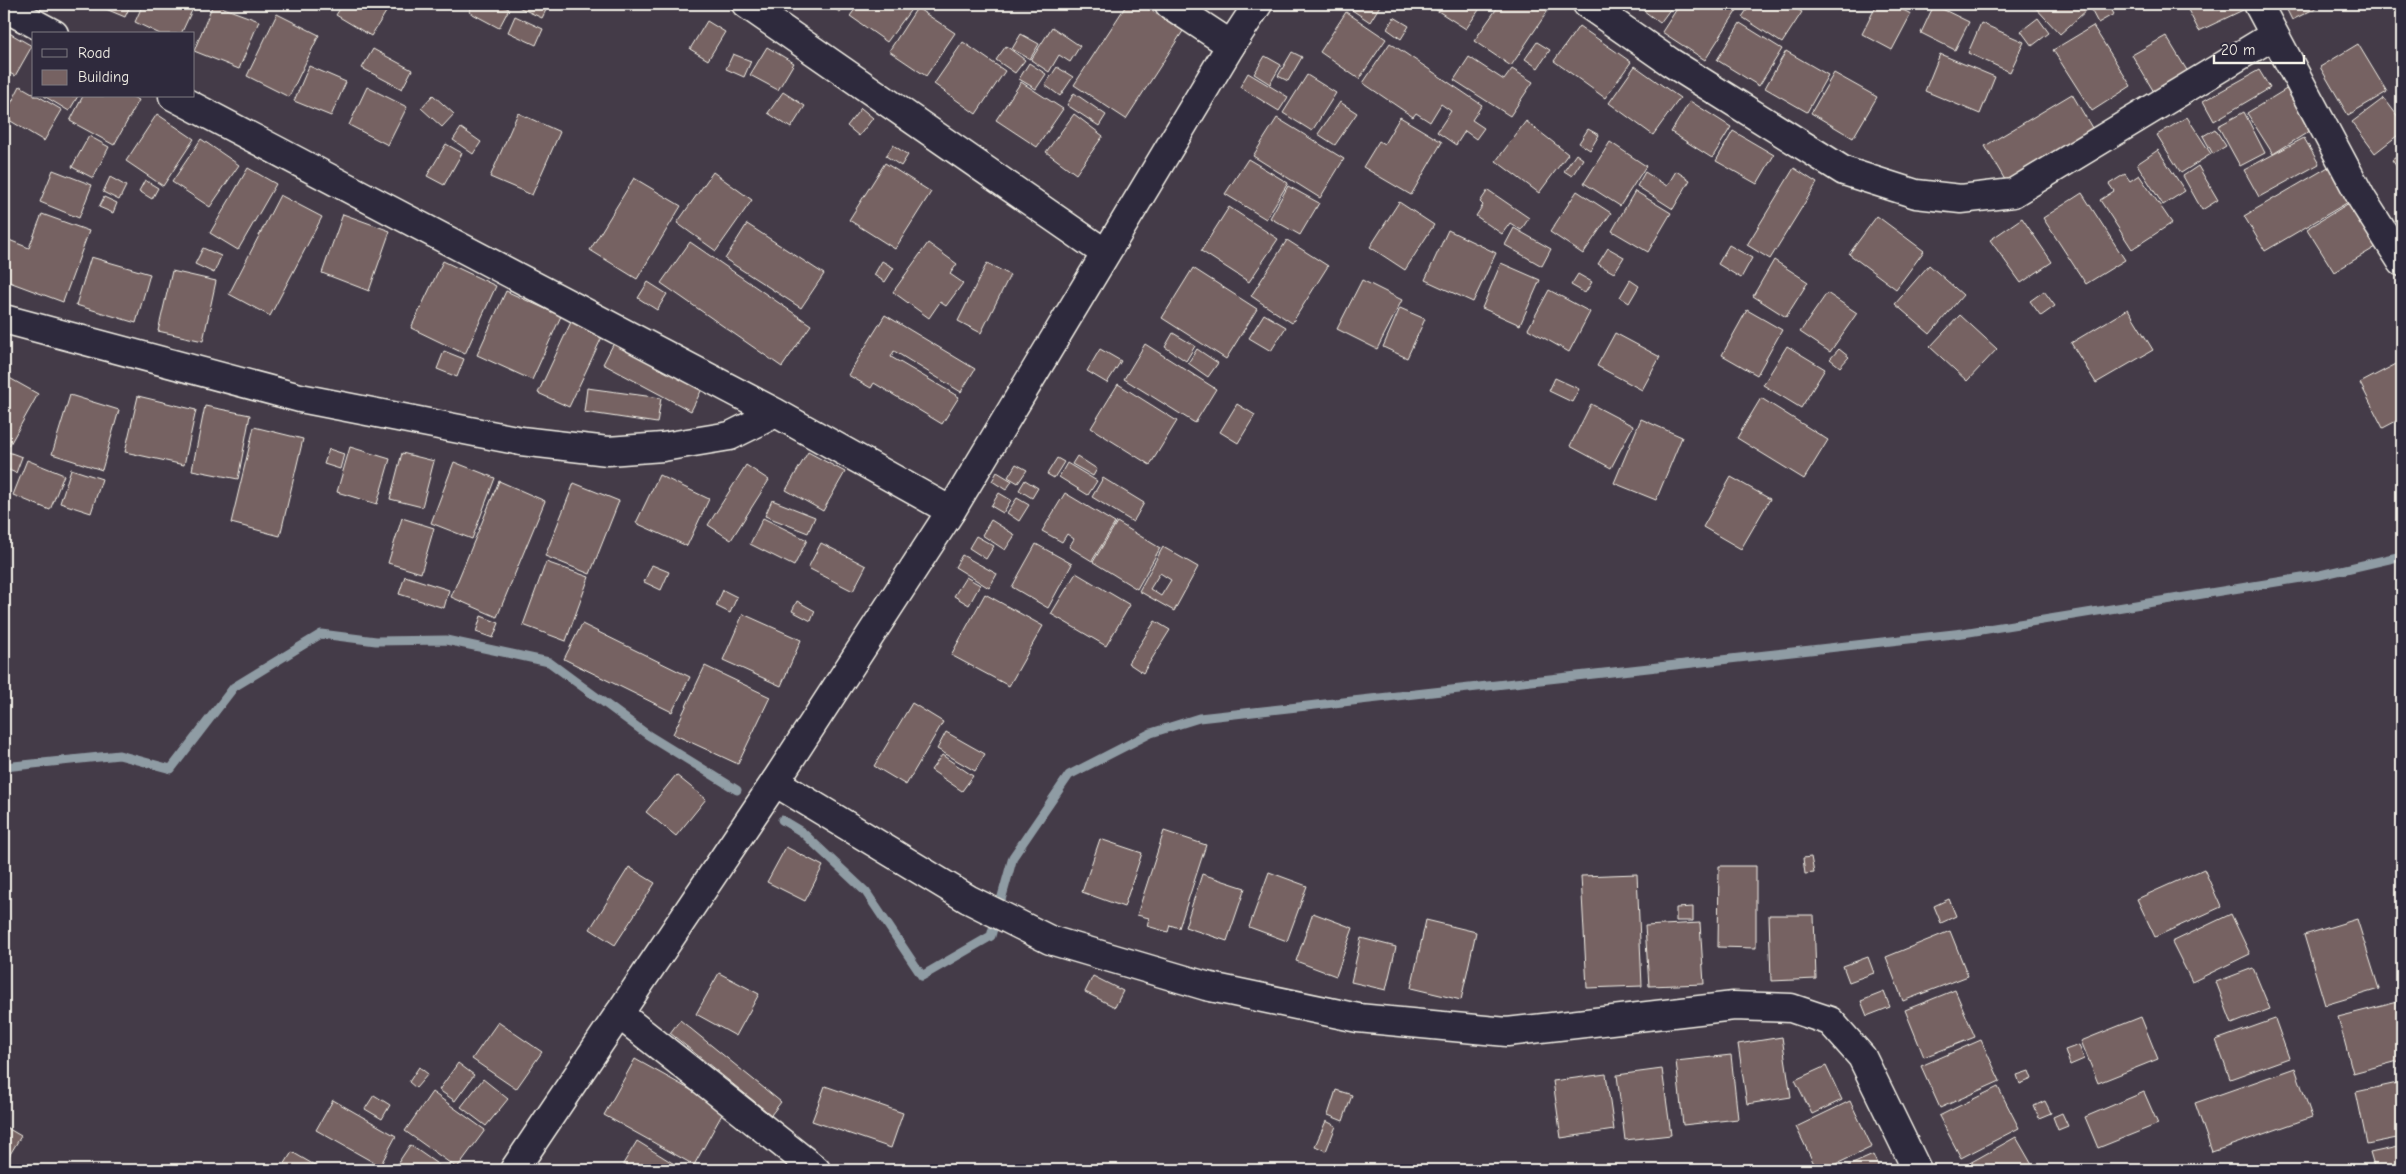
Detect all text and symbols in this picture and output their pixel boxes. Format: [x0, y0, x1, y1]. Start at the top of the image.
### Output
legend [32, 32, 195, 98]
scale bar [2214, 32, 2304, 64]
text: 20 m [2221, 41, 2255, 59]
text: Road [78, 44, 110, 62]
text: Building [78, 68, 129, 86]

